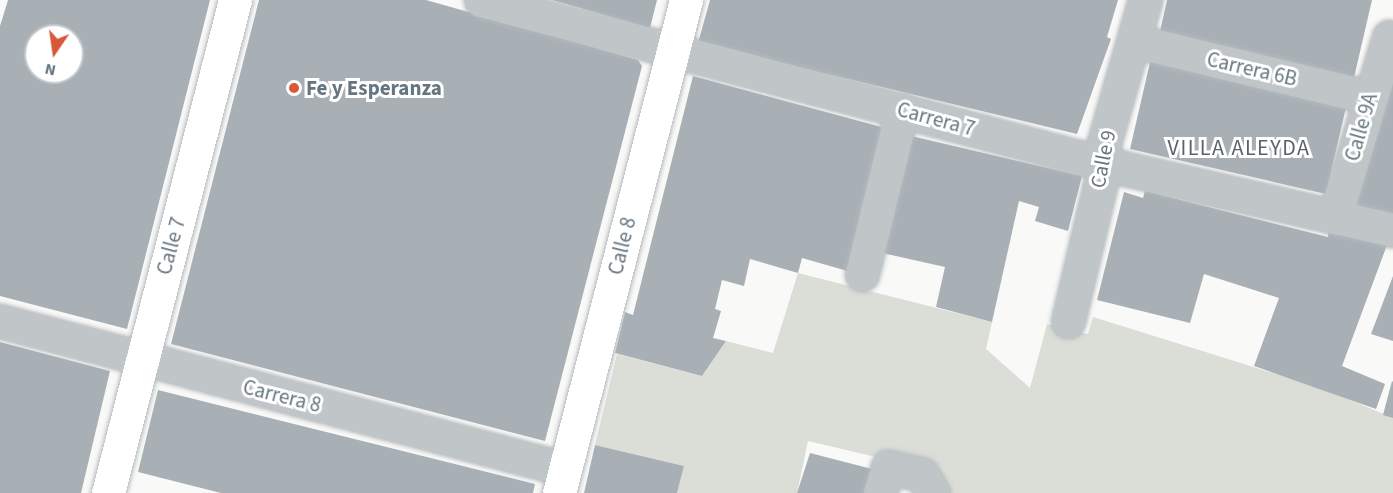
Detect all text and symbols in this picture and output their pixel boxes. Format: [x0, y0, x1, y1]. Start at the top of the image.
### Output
north arrow [24, 24, 84, 84]
street label: Carrera 6B [1204, 46, 1300, 92]
text: N [43, 58, 58, 82]
place label: Fe y Esperanza [306, 75, 442, 101]
marker: Fe y Esperanza [287, 81, 301, 95]
street label: Calle 9A [1339, 90, 1383, 164]
street label: Carrera 7 [894, 97, 978, 141]
street label: Calle 9 [1085, 128, 1121, 190]
district label: VILLA ALEYDA [1168, 136, 1310, 162]
street label: Calle 7 [151, 215, 191, 277]
street label: Calle 8 [603, 215, 641, 277]
street label: Carrera 8 [240, 374, 324, 418]

